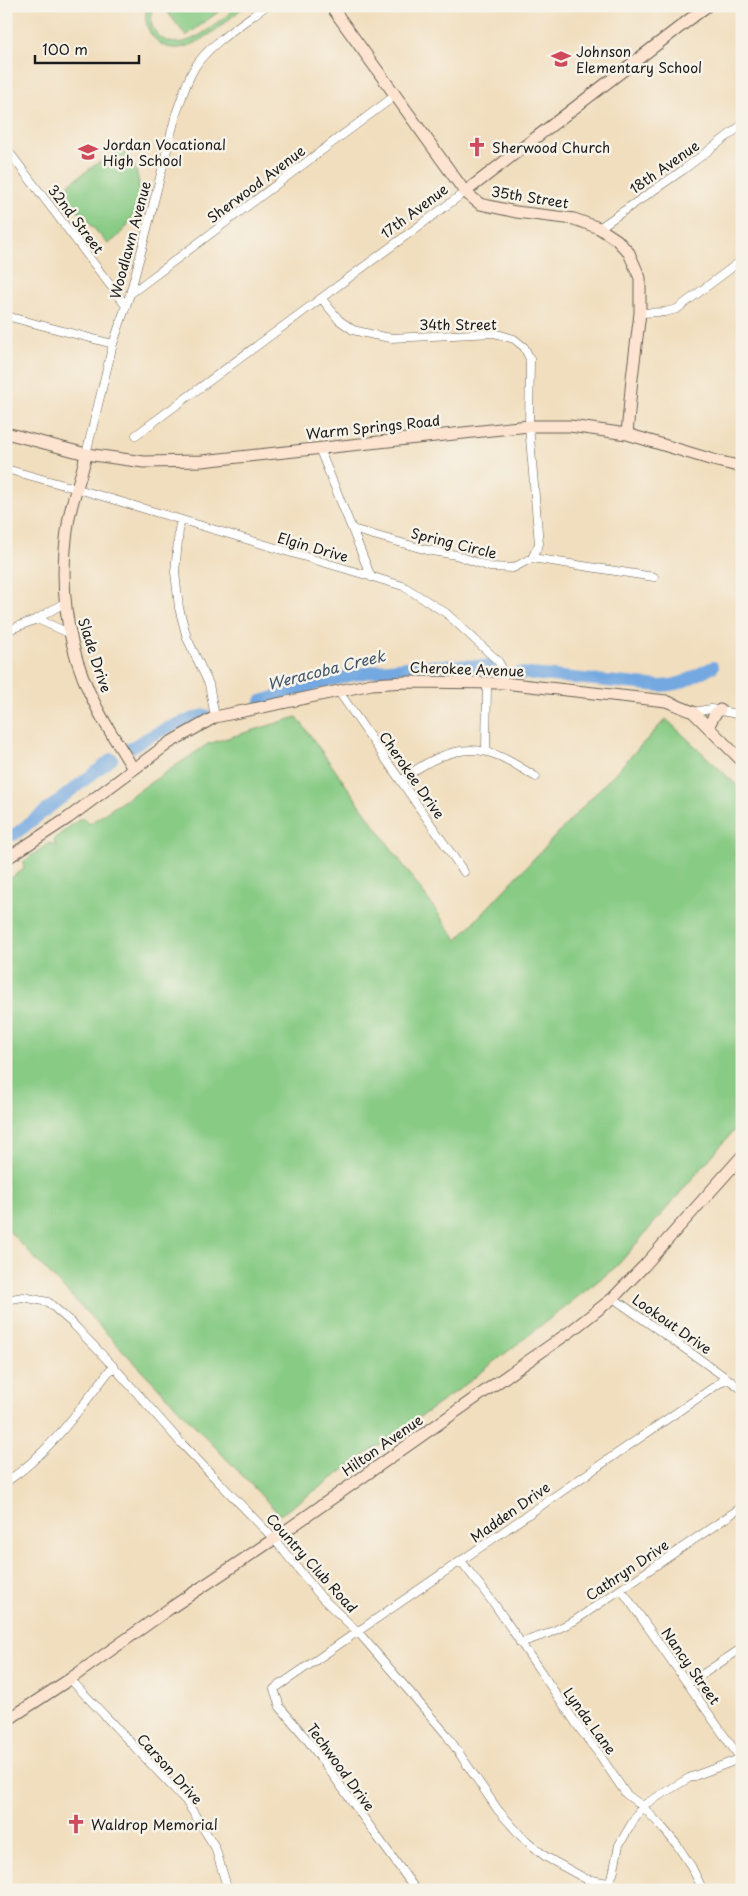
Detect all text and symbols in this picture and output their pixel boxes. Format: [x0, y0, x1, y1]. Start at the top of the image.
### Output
scale bar [35, 32, 139, 64]
text: 100 m [42, 37, 88, 60]
place label: Johnson Elementary School [576, 41, 702, 78]
school or university icon: Johnson Elementary School [550, 48, 572, 70]
place label: Jordan Vocational High School [103, 134, 226, 171]
street label: 18th Avenue [625, 135, 704, 199]
church icon: Sherwood Church [466, 136, 488, 158]
place label: Sherwood Church [492, 137, 610, 158]
street label: Sherwood Avenue [203, 140, 310, 228]
school or university icon: Jordan Vocational High School [77, 141, 99, 163]
street label: Woodlawn Avenue [104, 178, 156, 301]
street label: 17th Avenue [376, 178, 452, 243]
street label: 32nd Street [43, 180, 109, 258]
street label: 35th Street [490, 181, 570, 214]
street label: 34th Street [419, 314, 497, 335]
street label: Warm Springs Road [305, 410, 441, 444]
street label: Spring Circle [409, 522, 499, 564]
street label: Elgin Drive [275, 527, 351, 567]
street label: Slade Drive [73, 615, 117, 695]
water label: Weracoba Creek [265, 643, 388, 695]
street label: Cherokee Avenue [409, 657, 525, 682]
street label: Cherokee Drive [374, 727, 450, 823]
street label: Lookout Drive [628, 1289, 716, 1359]
street label: Hilton Avenue [337, 1409, 427, 1481]
street label: Madden Drive [466, 1477, 554, 1547]
street label: Country Club Road [262, 1509, 362, 1617]
street label: Cathryn Drive [581, 1534, 673, 1606]
street label: Nancy Street [657, 1623, 725, 1709]
street label: Lynda Lane [559, 1683, 622, 1759]
street label: Techwood Drive [302, 1719, 380, 1815]
street label: Carson Drive [132, 1729, 208, 1809]
church icon: Waldrop Memorial [65, 1813, 87, 1835]
place label: Waldrop Memorial [91, 1814, 218, 1835]

